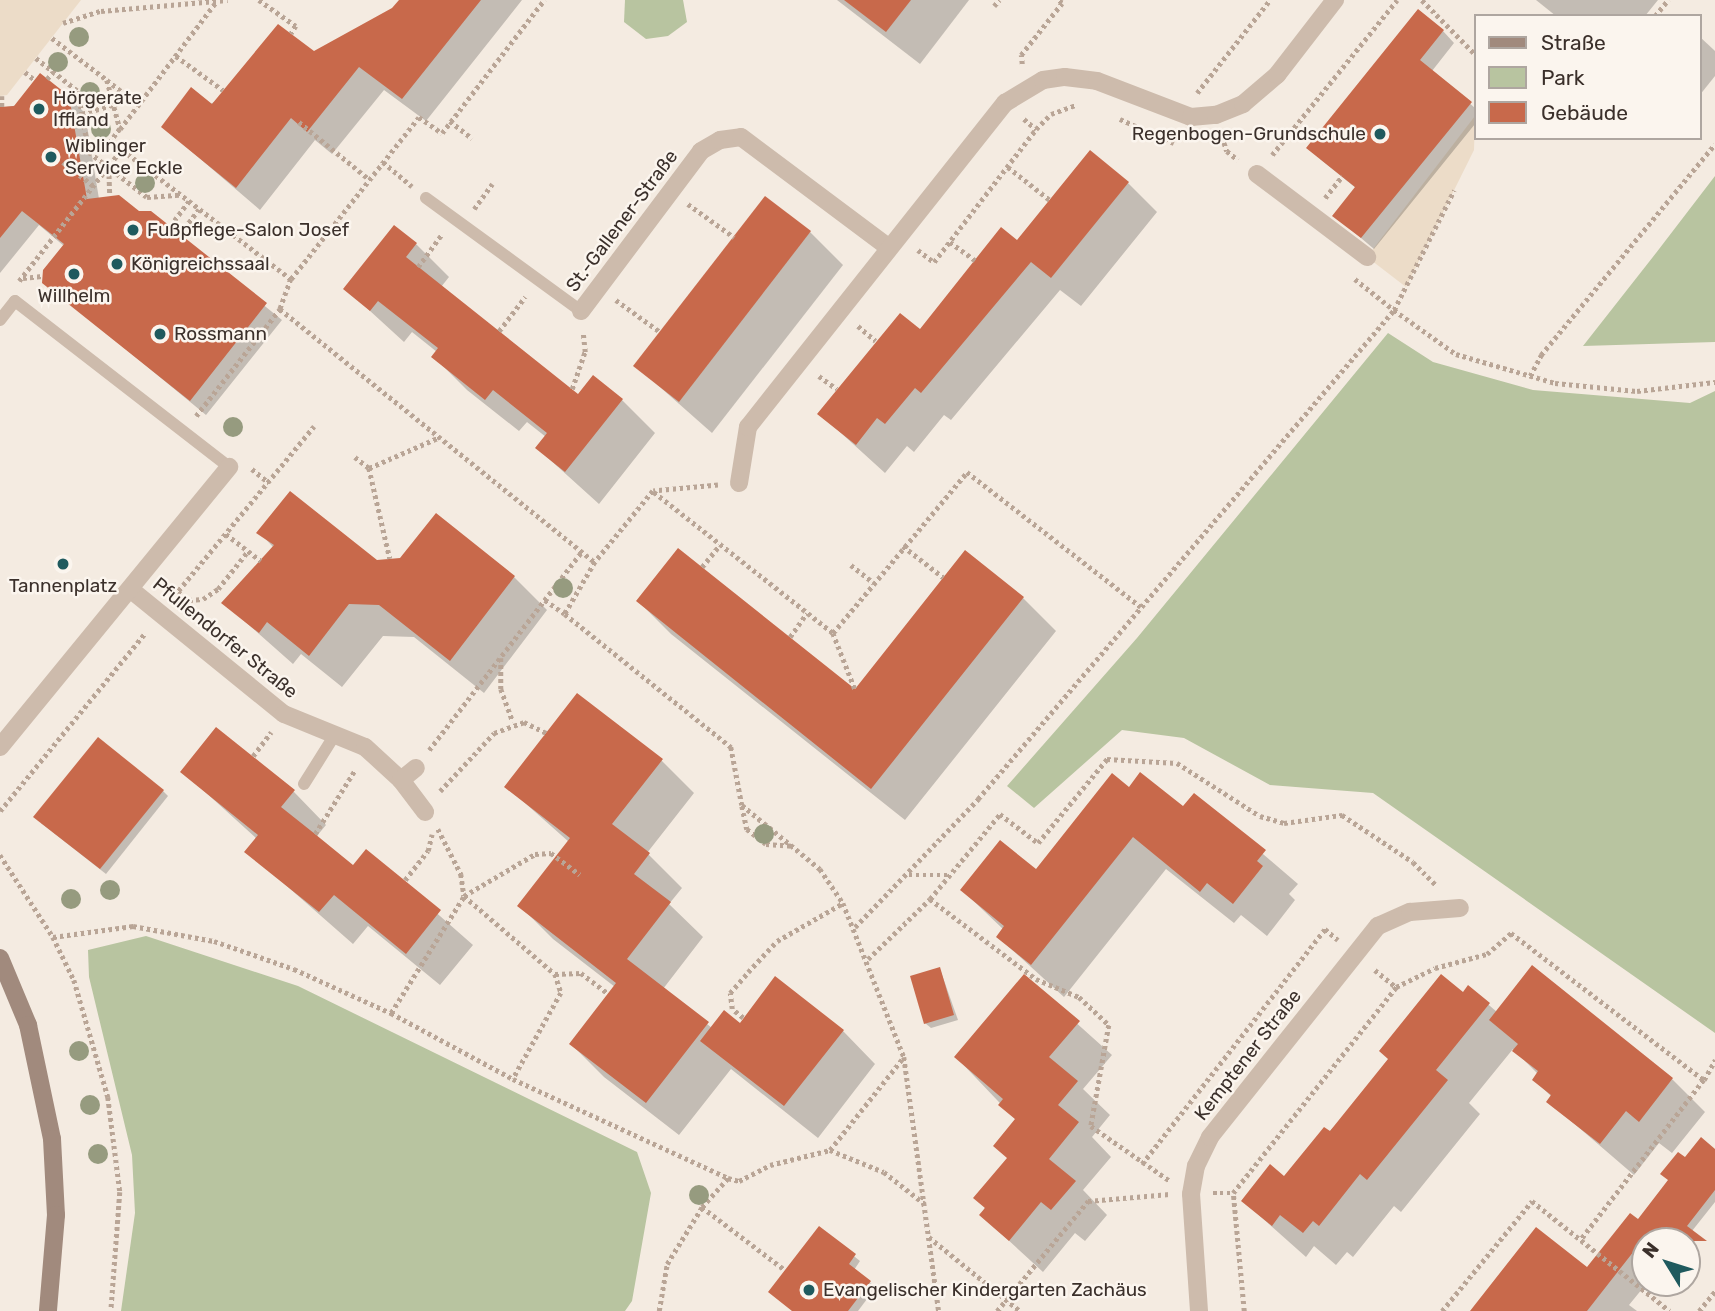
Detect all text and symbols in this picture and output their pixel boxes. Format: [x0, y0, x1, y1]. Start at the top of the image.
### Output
legend [1474, 14, 1701, 140]
text: Straße [1541, 30, 1606, 55]
text: Park [1541, 65, 1585, 90]
place label: Hörgerate Iffland [53, 87, 142, 131]
text: Gebäude [1541, 100, 1628, 125]
marker: Hörgerate Iffland [31, 101, 47, 117]
place label: Regenbogen-Grundschule [1132, 123, 1366, 145]
marker: Regenbogen-Grundschule [1372, 126, 1388, 142]
place label: Wiblinger Service Eckle [65, 135, 183, 179]
street label: St.-Gallener-Straße [561, 146, 683, 296]
marker: Wiblinger Service Eckle [43, 149, 59, 165]
place label: Fußpflege-Salon Josef [147, 219, 349, 241]
marker: Fußpflege-Salon Josef [125, 222, 141, 238]
place label: Königreichssaal [131, 253, 270, 275]
marker: Königreichssaal [109, 256, 125, 272]
marker: Willhelm [66, 266, 82, 282]
place label: Willhelm [38, 285, 110, 307]
place label: Rossmann [174, 323, 267, 345]
marker: Rossmann [152, 326, 168, 342]
marker: Tannenplatz [55, 556, 71, 572]
street label: Pfullendorfer Straße [148, 572, 302, 704]
place label: Tannenplatz [9, 575, 117, 597]
street label: Kemptener Straße [1190, 985, 1306, 1125]
north arrow [1631, 1227, 1701, 1297]
text: N [1637, 1238, 1664, 1262]
place label: Evangelischer Kindergarten Zachäus [823, 1279, 1147, 1301]
marker: Evangelischer Kindergarten Zachäus [801, 1282, 817, 1298]

